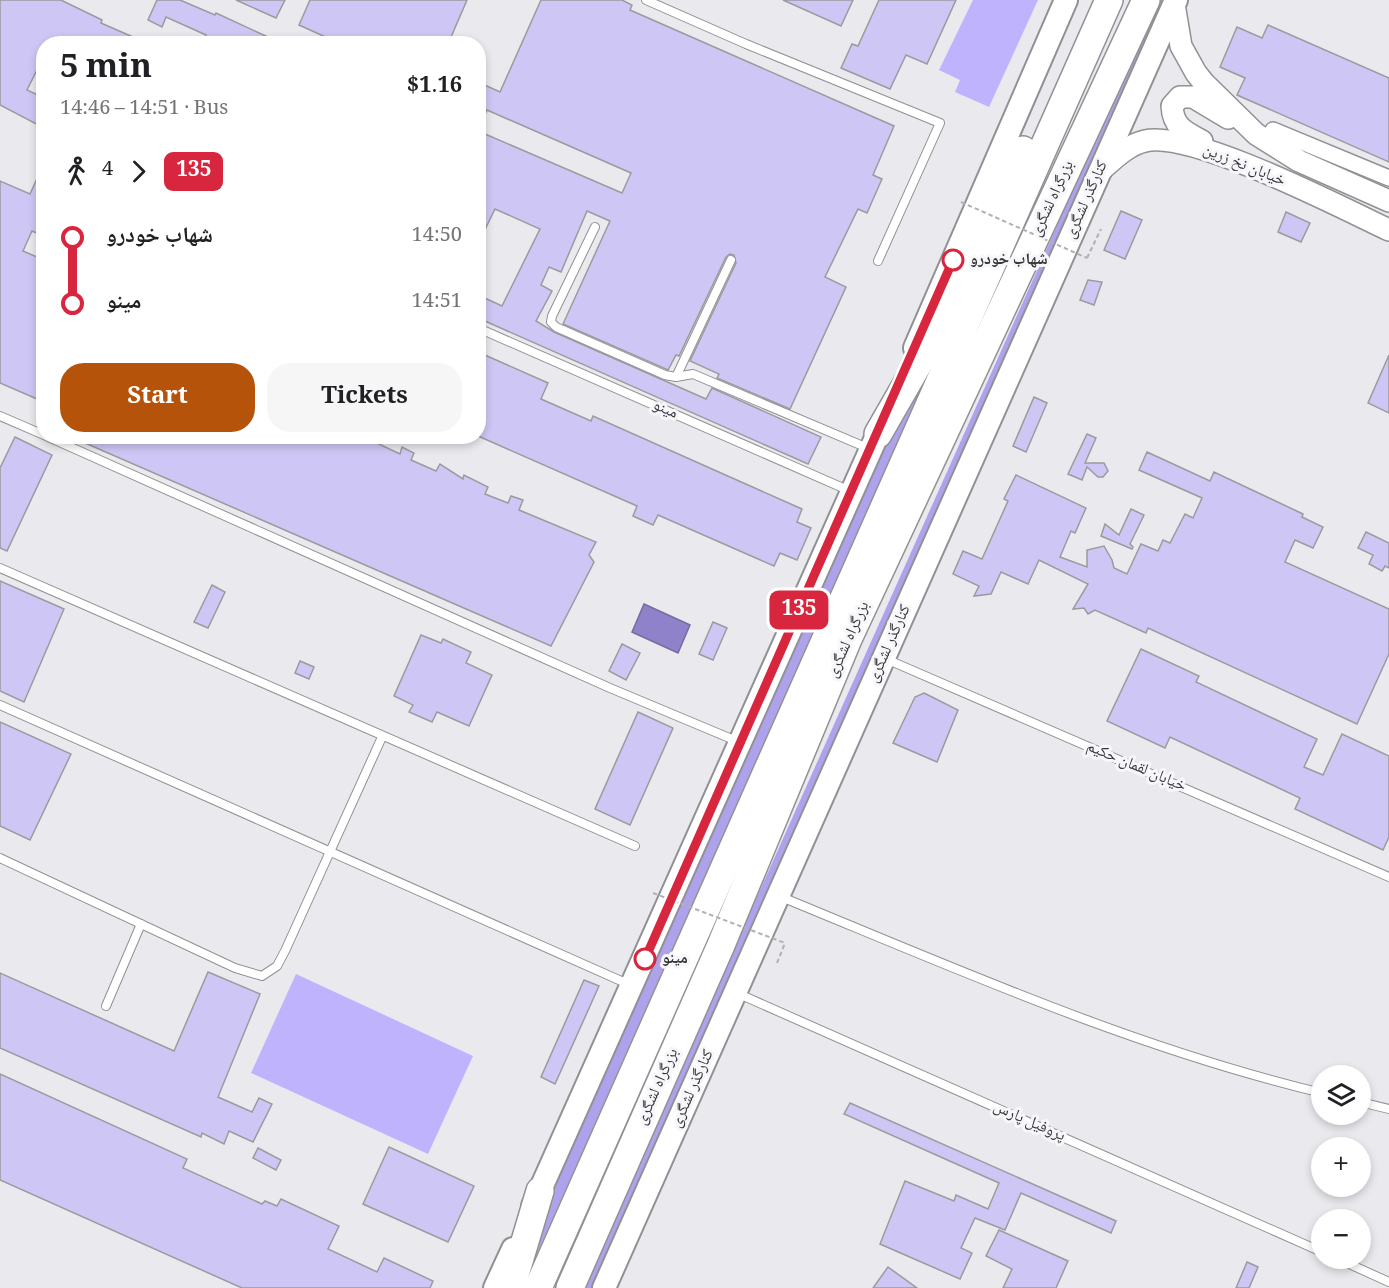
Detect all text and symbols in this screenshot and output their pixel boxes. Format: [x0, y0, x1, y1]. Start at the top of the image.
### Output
text: 5 min [60, 42, 152, 98]
text: $1.16 [407, 68, 462, 106]
text: 14:46 – 14:51 · Bus [60, 93, 228, 127]
street label: خیابان نخ زرین [1199, 137, 1289, 195]
text: 4 [102, 154, 113, 188]
text: 135 [176, 154, 211, 189]
icon: walk [60, 155, 93, 188]
icon: forward [122, 155, 155, 188]
street label: بزرگراه لشگری [1023, 156, 1083, 242]
street label: کنارگذر لشگری [1058, 156, 1116, 243]
text: شهاب خودرو [106, 218, 213, 256]
text: 14:50 [412, 220, 462, 254]
place label: شهاب خودرو [970, 247, 1048, 274]
marker: شهاب خودرو [942, 249, 964, 271]
text: مینو [106, 284, 142, 322]
text: 14:51 [412, 286, 462, 320]
button: Start [60, 363, 255, 432]
button: Tickets [267, 363, 462, 432]
street label: مینو [648, 393, 682, 427]
line badge: 135 [764, 590, 834, 630]
text: 135 [781, 593, 817, 628]
street label: بزرگراه لشگری [820, 597, 878, 683]
street label: کنارگذر لشگری [861, 600, 919, 687]
street label: خیابان لقمان حکیم [1082, 734, 1190, 800]
place label: مینو [662, 946, 688, 973]
marker: مینو [634, 948, 656, 970]
street label: بزرگراه لشگری [629, 1044, 687, 1130]
street label: کنارگذر لشگری [664, 1045, 722, 1132]
map controls [1311, 1065, 1371, 1269]
button: layers [1311, 1065, 1371, 1125]
street label: پروفیل پارس [988, 1094, 1070, 1150]
button: + [1311, 1137, 1371, 1197]
button: − [1311, 1209, 1371, 1269]

